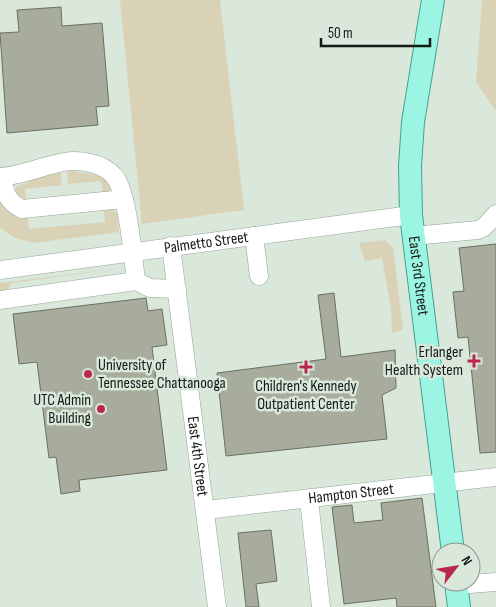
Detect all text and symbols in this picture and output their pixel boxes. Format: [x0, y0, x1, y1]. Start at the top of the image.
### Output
scale bar [321, 15, 430, 47]
text: 50 m [328, 24, 353, 43]
street label: Palmetto Street [163, 227, 250, 257]
street label: East 3rd Street [404, 235, 433, 317]
place label: Erlanger Health System [385, 343, 463, 380]
marker: Erlanger Health System [467, 354, 481, 368]
place label: University of Tennessee Chattanooga [98, 356, 226, 393]
marker: Children's Kennedy Outpatient Center [299, 360, 313, 374]
marker: University of Tennessee Chattanooga [82, 368, 94, 380]
place label: Children's Kennedy Outpatient Center [255, 377, 357, 414]
place label: UTC Admin Building [33, 391, 91, 428]
marker: UTC Admin Building [95, 403, 107, 415]
street label: East 4th Street [183, 415, 212, 498]
street label: Hampton Street [307, 479, 395, 508]
north arrow [431, 542, 481, 592]
text: N [458, 553, 476, 568]

